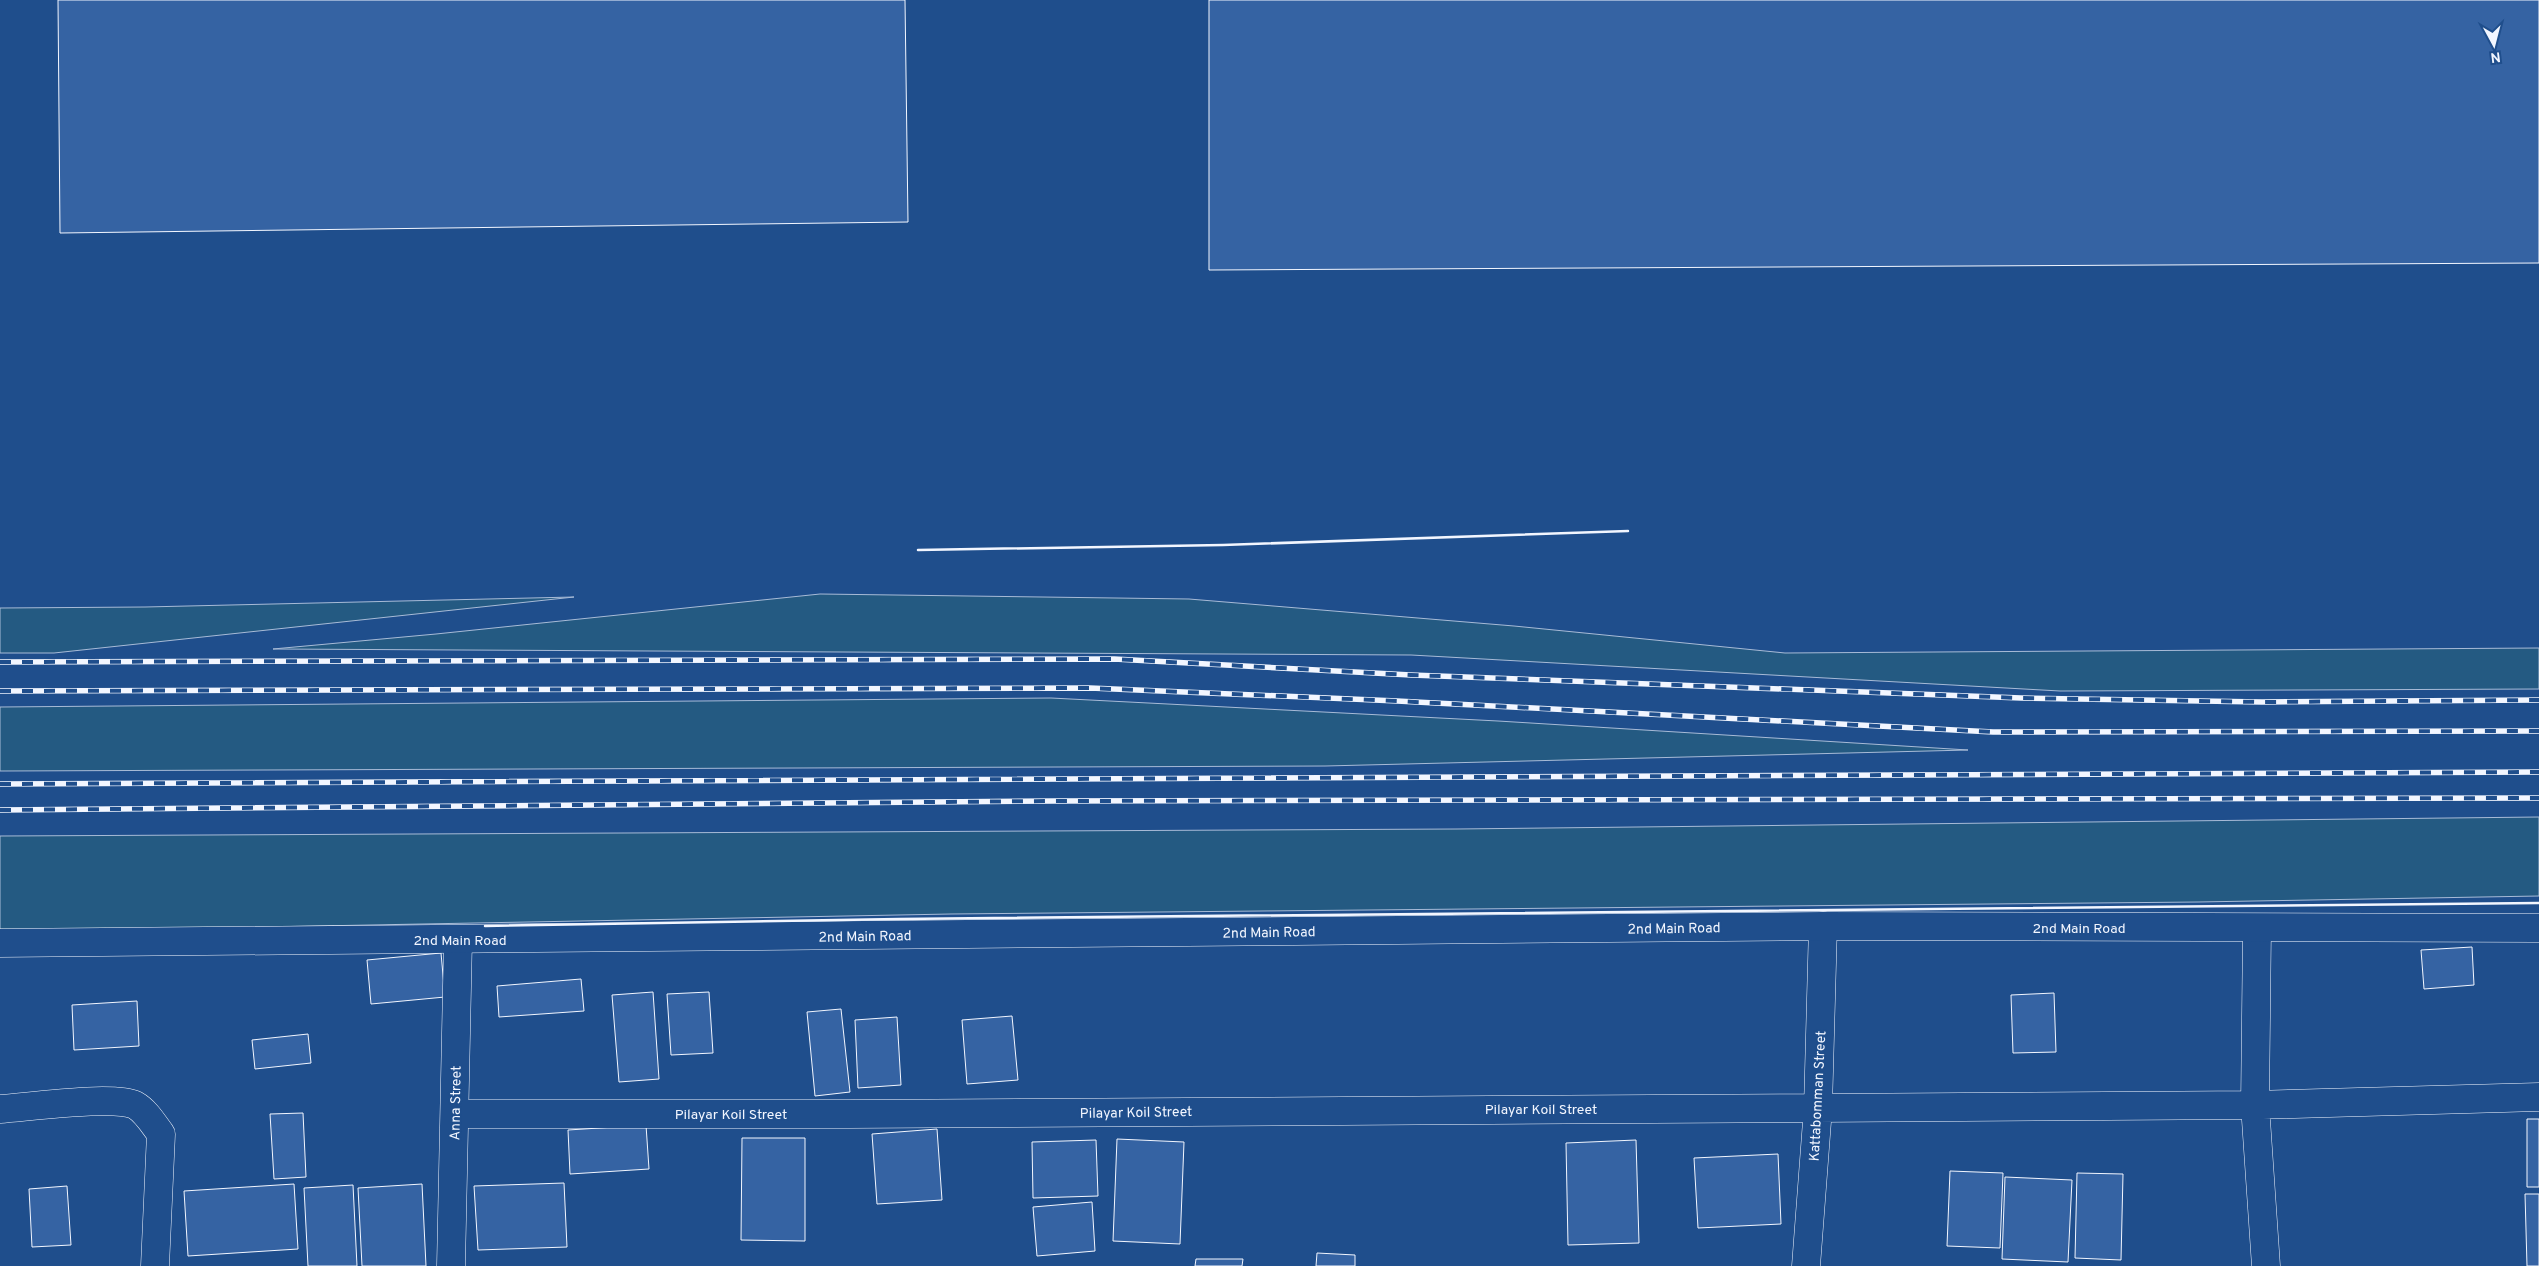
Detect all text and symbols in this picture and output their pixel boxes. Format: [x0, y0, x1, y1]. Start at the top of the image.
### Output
north arrow [2469, 20, 2519, 70]
text: N [2489, 47, 2501, 65]
street label: 2nd Main Road [1627, 920, 1721, 939]
street label: 2nd Main Road [2032, 921, 2126, 938]
street label: 2nd Main Road [1222, 924, 1316, 943]
street label: 2nd Main Road [818, 928, 912, 947]
street label: 2nd Main Road [413, 933, 507, 950]
street label: Kattabomman Street [1807, 1030, 1830, 1162]
street label: Anna Street [447, 1066, 466, 1141]
street label: Pilayar Koil Street [1485, 1102, 1597, 1119]
street label: Pilayar Koil Street [1080, 1104, 1192, 1123]
street label: Pilayar Koil Street [675, 1107, 787, 1124]

